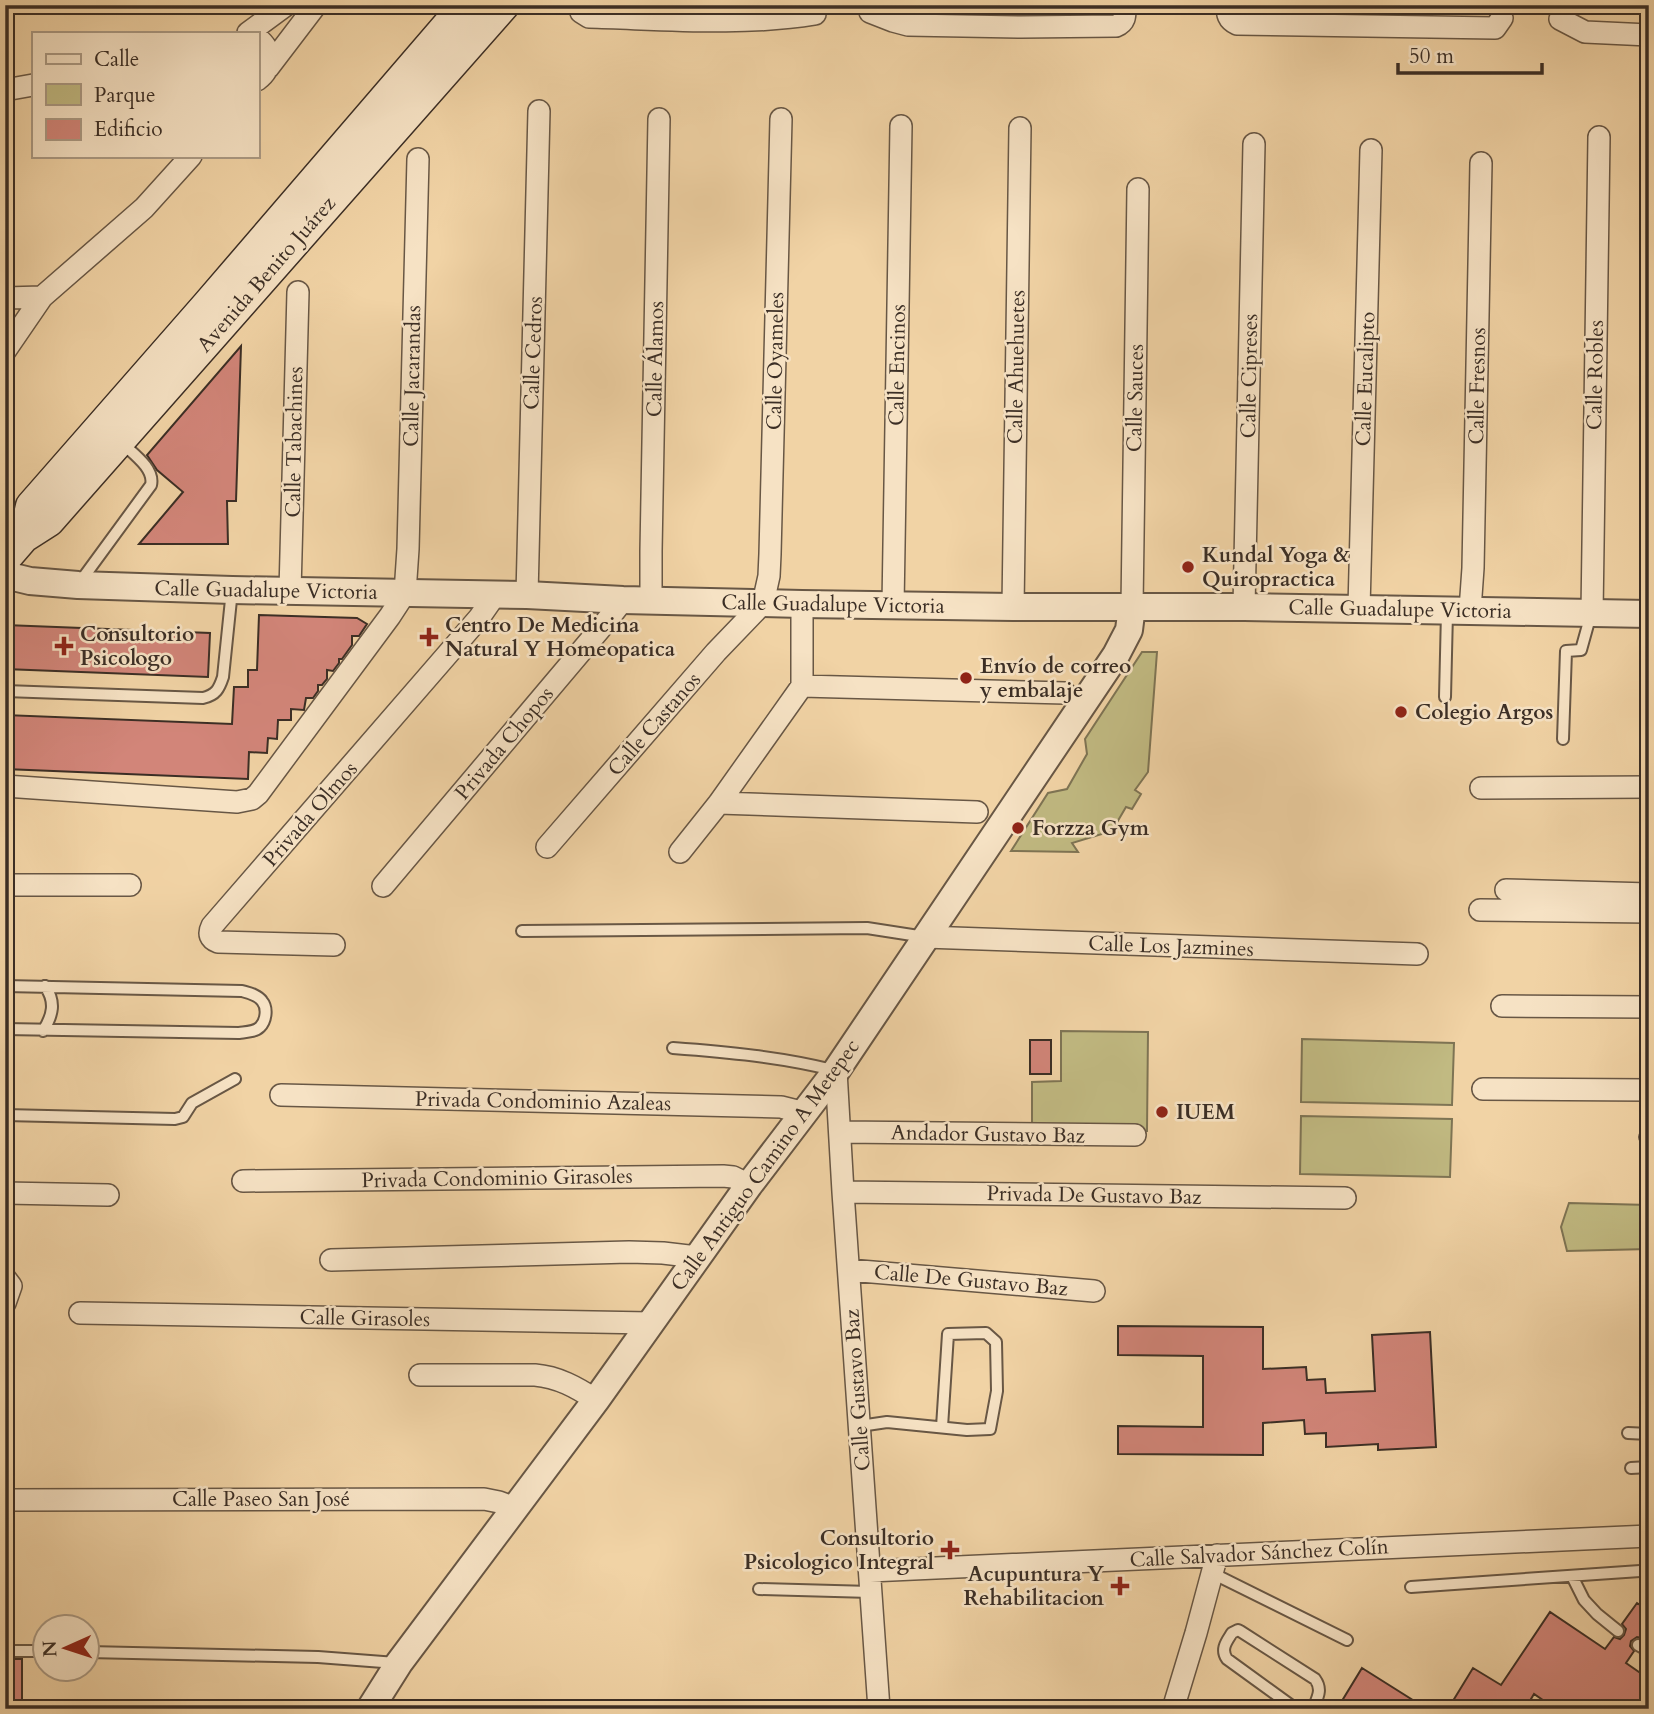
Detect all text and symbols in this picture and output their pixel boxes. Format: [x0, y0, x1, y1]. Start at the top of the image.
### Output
legend [32, 32, 259, 158]
scale bar [1398, 32, 1542, 76]
text: 50 m [1409, 42, 1454, 71]
text: Calle [94, 45, 139, 74]
text: Parque [94, 81, 155, 110]
text: Edificio [94, 115, 163, 144]
street label: Avenida Benito Juárez [190, 189, 343, 359]
street label: Calle Ahuehuetes [1001, 290, 1032, 444]
street label: Calle Oyameles [760, 292, 791, 431]
street label: Calle Cedros [517, 296, 550, 410]
street label: Calle Álamos [640, 301, 671, 417]
street label: Calle Encinos [882, 304, 913, 426]
street label: Calle Jacarandas [397, 305, 428, 447]
street label: Calle Eucalipto [1349, 311, 1382, 447]
street label: Calle Cipreses [1234, 313, 1265, 439]
street label: Calle Robles [1580, 320, 1611, 430]
street label: Calle Fresnos [1462, 327, 1493, 445]
street label: Calle Sauces [1120, 344, 1151, 452]
street label: Calle Tabachines [279, 366, 310, 518]
place label: Kundal Yoga & Quiropractica [1202, 541, 1351, 594]
marker: Kundal Yoga & Quiropractica [1180, 559, 1196, 575]
street label: Calle Guadalupe Victoria [154, 574, 378, 607]
street label: Calle Guadalupe Victoria [721, 588, 945, 621]
street label: Calle Guadalupe Victoria [1288, 593, 1512, 626]
place label: Centro De Medicina Natural Y Homeopatica [445, 611, 676, 664]
place label: Consultorio Psicologo [80, 620, 194, 673]
marker: Centro De Medicina Natural Y Homeopatica [419, 627, 439, 647]
marker: Consultorio Psicologo [54, 636, 74, 656]
place label: Envío de correo y embalaje [979, 652, 1131, 705]
street label: Calle Castanos [601, 666, 708, 783]
marker: Envío de correo y embalaje [958, 670, 974, 686]
street label: Privada Chopos [448, 680, 561, 806]
place label: Colegio Argos [1415, 698, 1553, 727]
marker: Colegio Argos [1393, 704, 1409, 720]
street label: Privada Olmos [256, 755, 364, 873]
place label: Forzza Gym [1032, 814, 1150, 843]
marker: Forzza Gym [1010, 820, 1026, 836]
street label: Calle Los Jazmines [1088, 929, 1254, 964]
street label: Calle Antiguo Camino A Metepec [664, 1033, 867, 1297]
street label: Privada Condominio Azaleas [415, 1085, 671, 1118]
place label: IUEM [1176, 1098, 1235, 1127]
marker: IUEM [1154, 1104, 1170, 1120]
street label: Andador Gustavo Baz [891, 1118, 1086, 1151]
street label: Privada Condominio Girasoles [361, 1162, 633, 1195]
street label: Privada De Gustavo Baz [986, 1179, 1202, 1212]
street label: Calle De Gustavo Baz [873, 1258, 1070, 1303]
street label: Calle Girasoles [299, 1303, 431, 1334]
street label: Calle Gustavo Baz [837, 1307, 878, 1472]
street label: Calle Paseo San José [172, 1485, 350, 1514]
place label: Consultorio Psicologico Integral [744, 1524, 934, 1577]
street label: Calle Salvador Sánchez Colín [1129, 1532, 1389, 1575]
marker: Consultorio Psicologico Integral [940, 1540, 960, 1560]
place label: Acupuntura Y Rehabilitacion [964, 1560, 1105, 1613]
marker: Acupuntura Y Rehabilitacion [1110, 1576, 1130, 1596]
north arrow [32, 1612, 102, 1682]
text: N [37, 1639, 63, 1658]

